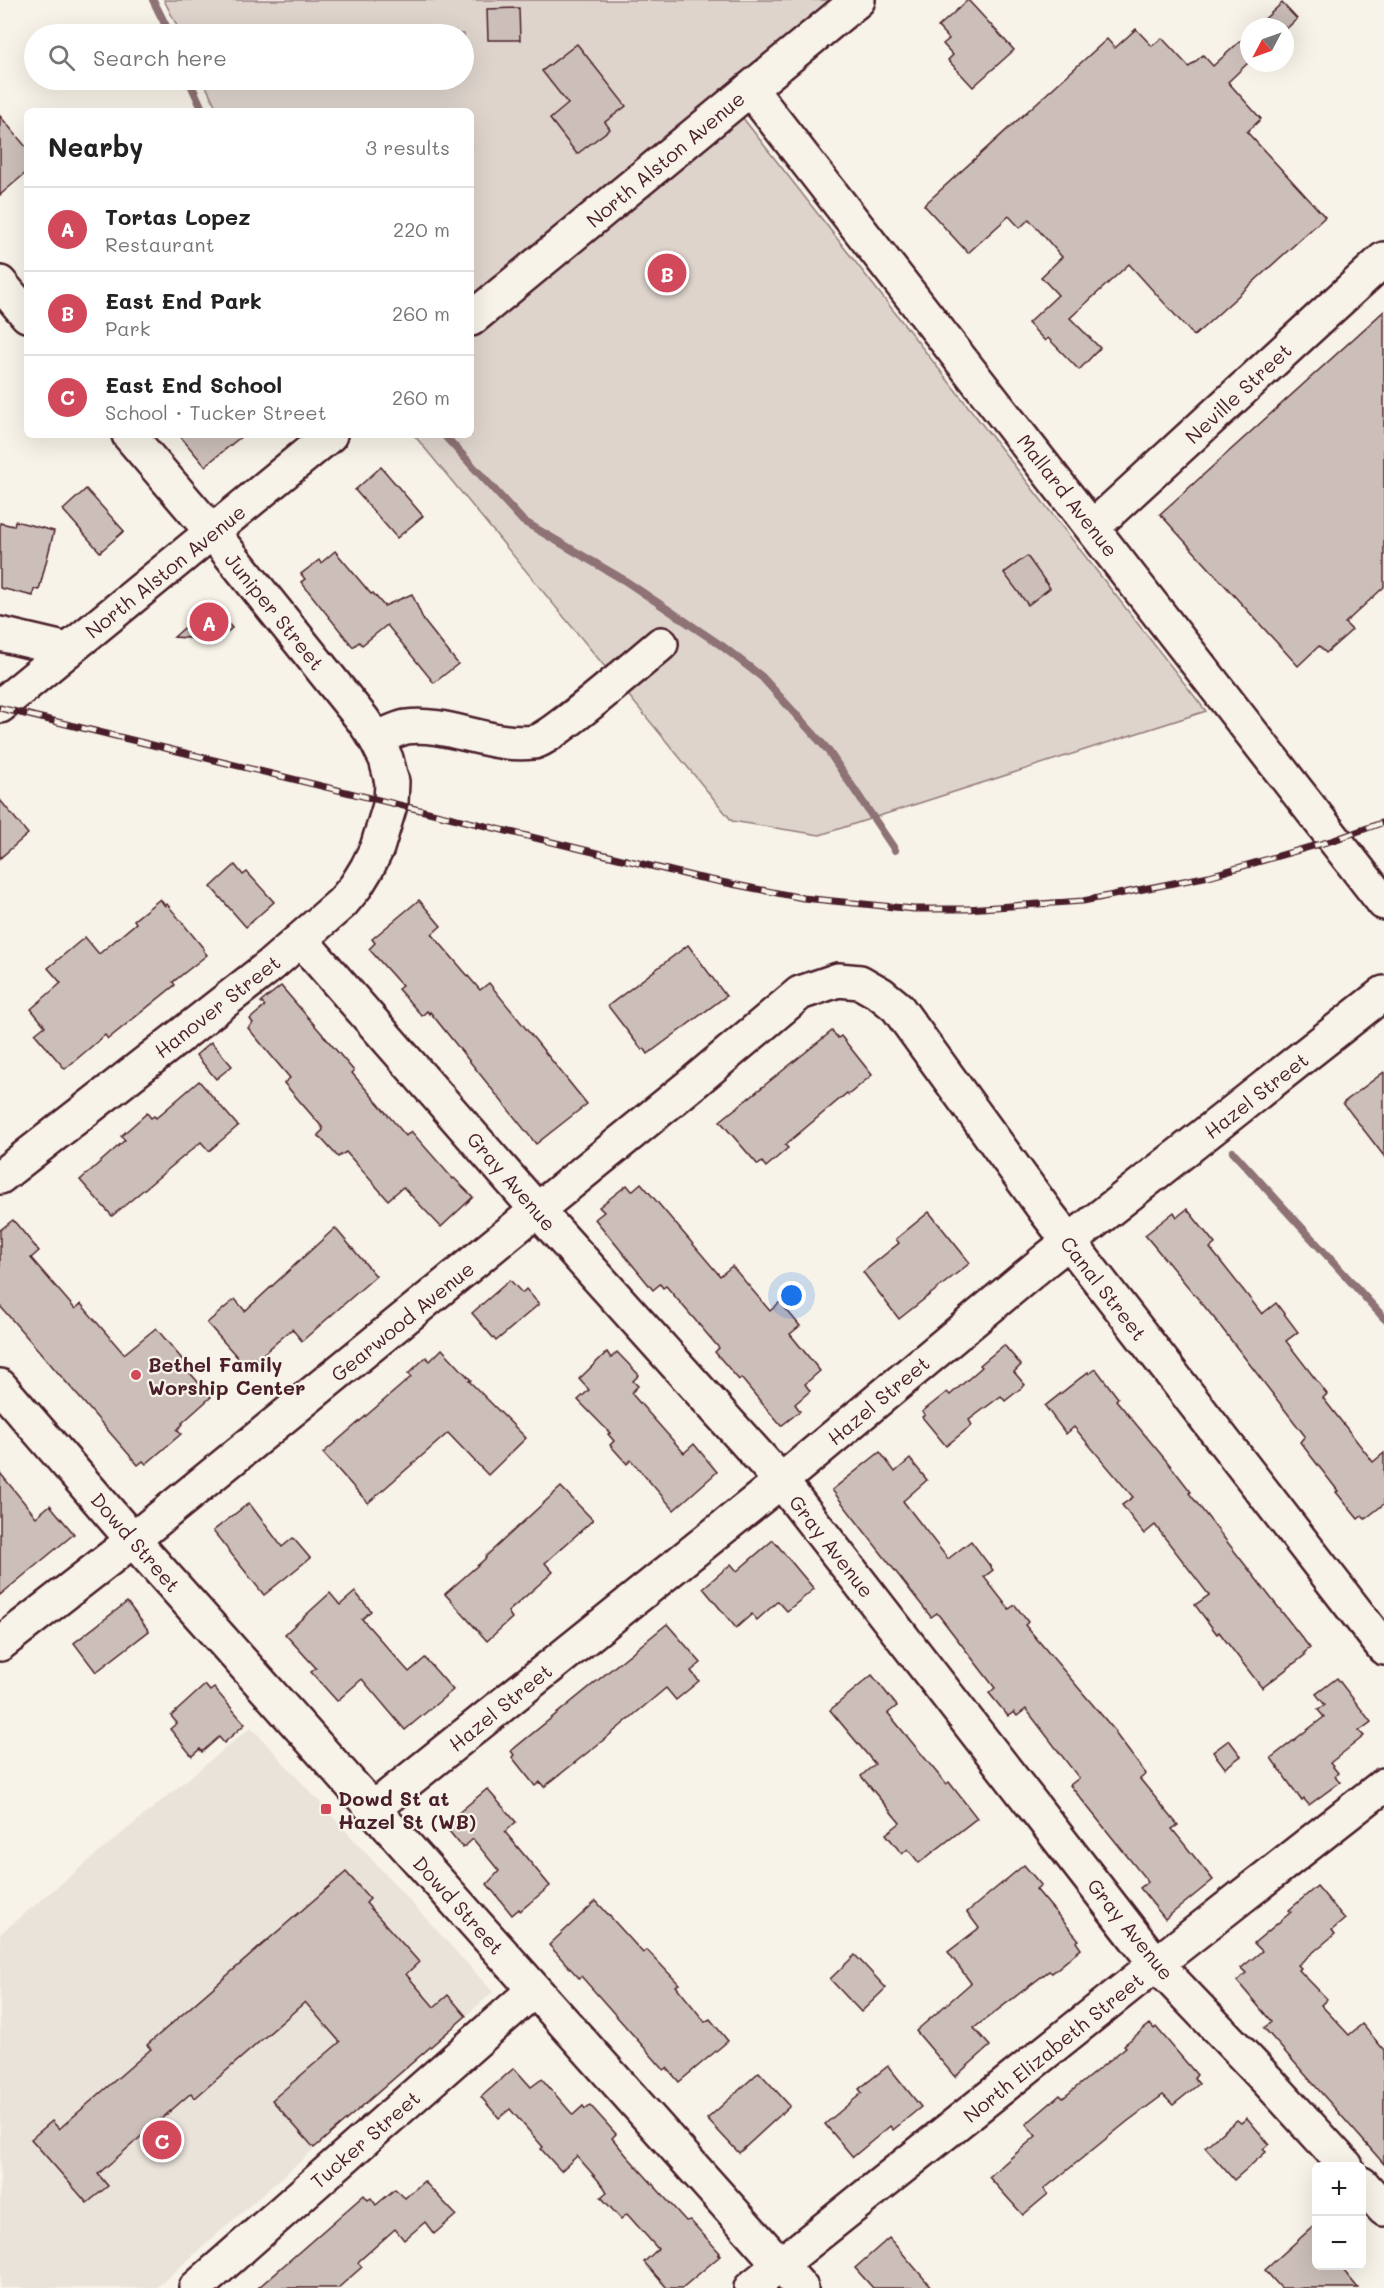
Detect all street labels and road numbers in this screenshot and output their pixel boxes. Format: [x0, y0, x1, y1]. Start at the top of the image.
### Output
street label: North Alston Avenue [580, 85, 750, 233]
street label: Neville Street [1179, 337, 1297, 449]
street label: Mallard Avenue [1012, 428, 1124, 562]
street label: North Alston Avenue [80, 499, 250, 643]
street label: Juniper Street [220, 547, 330, 675]
street label: Hanover Street [149, 949, 285, 1063]
street label: Hazel Street [1199, 1046, 1313, 1144]
street label: Gray Avenue [462, 1126, 562, 1236]
street label: Canal Street [1055, 1231, 1153, 1345]
street label: Gearwood Avenue [325, 1255, 479, 1387]
street label: Hazel Street [822, 1350, 934, 1450]
street label: Dowd Street [86, 1487, 186, 1597]
street label: Gray Avenue [784, 1489, 880, 1603]
street label: Hazel Street [443, 1657, 557, 1757]
street label: Dowd Street [408, 1850, 510, 1960]
street label: Gray Avenue [1082, 1873, 1180, 1985]
street label: North Elizabeth Street [958, 1966, 1148, 2128]
street label: Tucker Street [305, 2084, 425, 2194]

